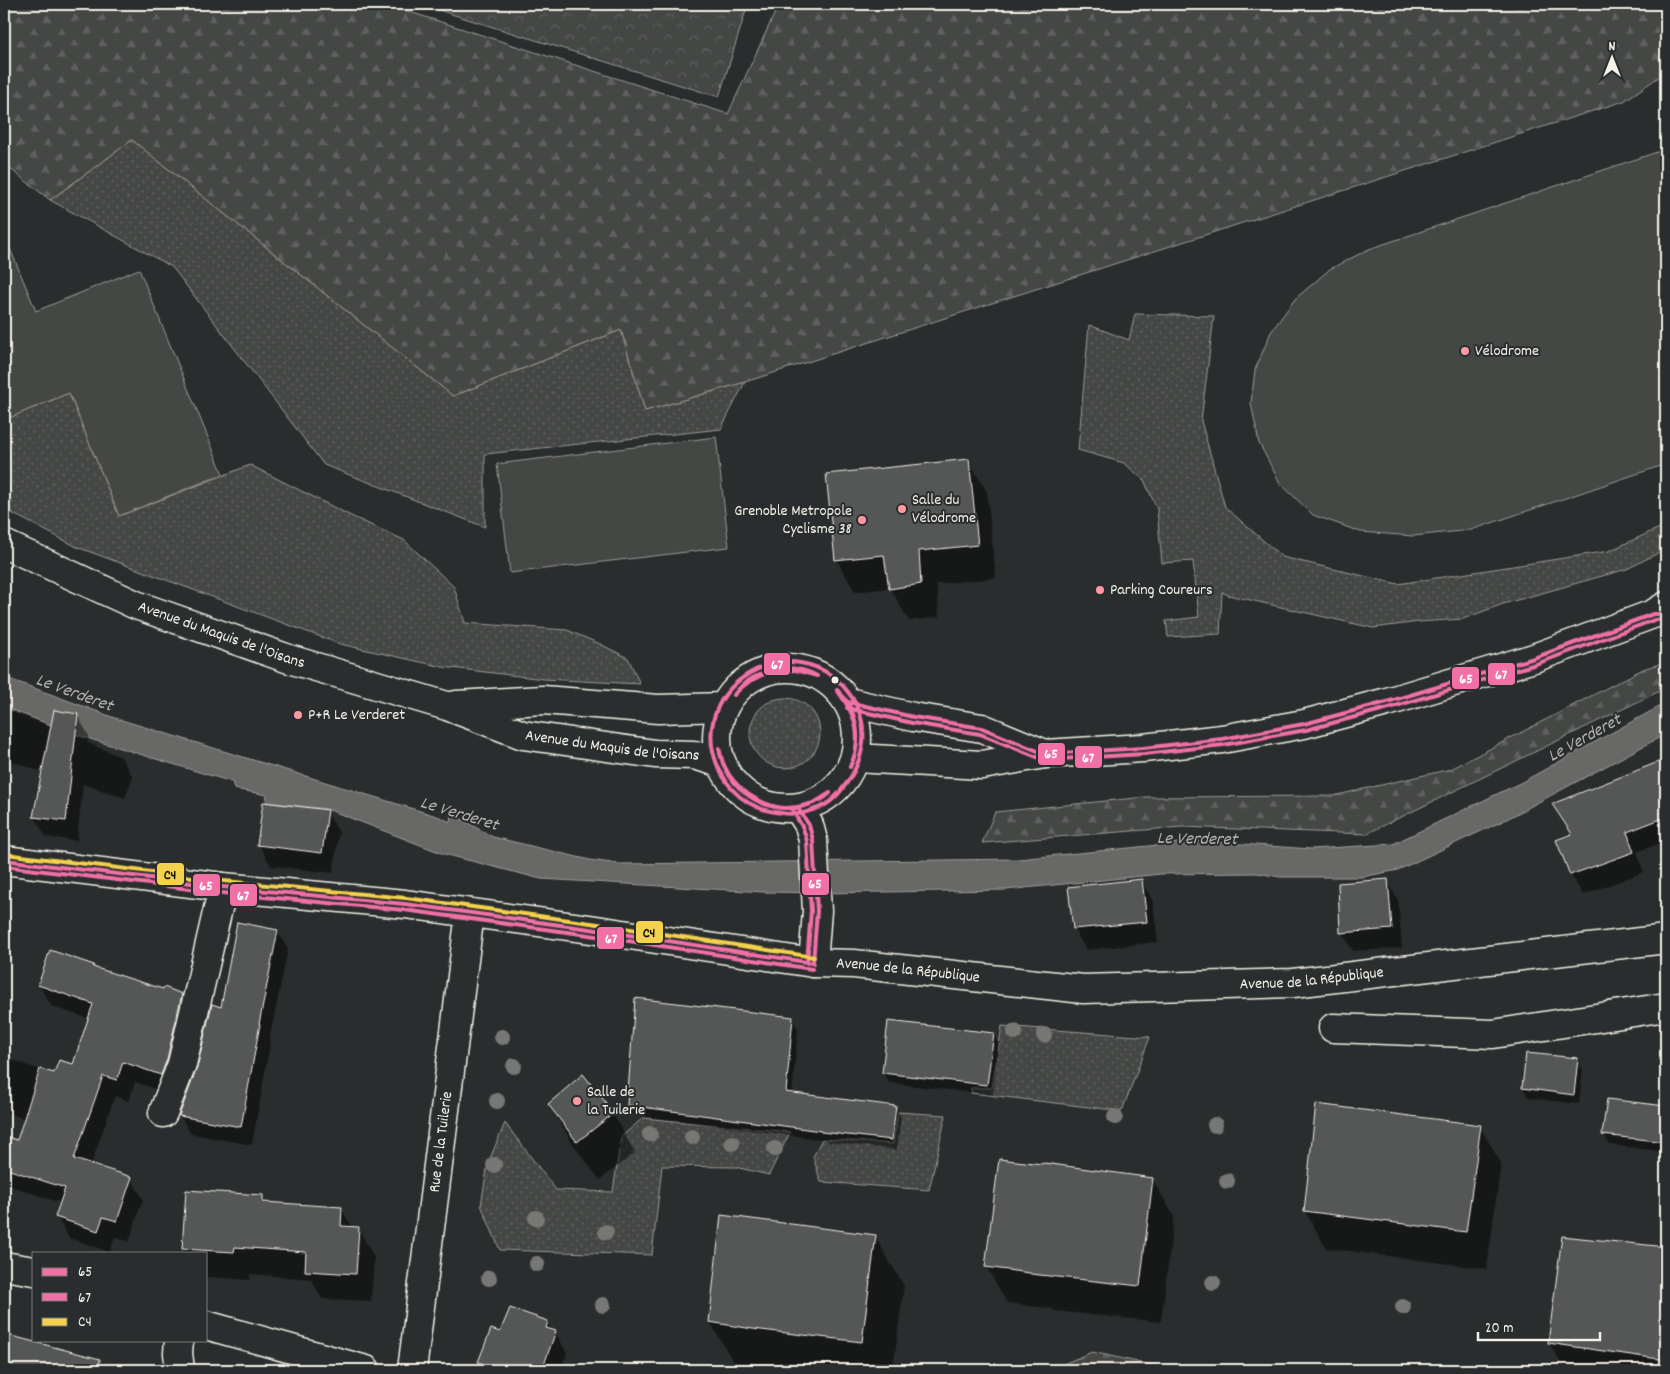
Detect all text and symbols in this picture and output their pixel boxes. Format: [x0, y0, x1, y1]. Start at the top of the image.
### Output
north arrow [1588, 32, 1638, 82]
text: N [1609, 37, 1616, 57]
place label: Vélodrome [1475, 340, 1539, 363]
marker: Vélodrome [1459, 345, 1471, 357]
place label: Salle du Vélodrome [912, 489, 976, 530]
place label: Grenoble Metropole Cyclisme 38 [734, 500, 852, 541]
marker: Salle du Vélodrome [896, 503, 908, 515]
marker: Grenoble Metropole Cyclisme 38 [856, 514, 868, 526]
place label: Parking Coureurs [1110, 579, 1213, 602]
marker: Parking Coureurs [1094, 584, 1106, 596]
street label: Avenue du Maquis de l'Oisans [135, 595, 308, 675]
line badge: 67 [763, 652, 791, 676]
text: 67 [771, 656, 784, 676]
line badge: 67 [1487, 662, 1516, 686]
line badge: 65 [1451, 666, 1480, 690]
text: 67 [1495, 666, 1508, 686]
water label: Le Verderet [32, 669, 118, 720]
text: 65 [1459, 670, 1473, 690]
unlabelled marker [830, 675, 840, 685]
place label: P+R Le Verderet [308, 704, 405, 727]
water label: Le Verderet [1544, 707, 1628, 769]
marker: P+R Le Verderet [292, 709, 304, 721]
street label: Avenue du Maquis de l'Oisans [524, 724, 703, 768]
line badge: 65 [1037, 742, 1066, 766]
text: 65 [1044, 745, 1058, 765]
line badge: 67 [1074, 745, 1103, 769]
text: 67 [1082, 749, 1095, 769]
water label: Le Verderet [417, 791, 503, 839]
water label: Le Verderet [1157, 827, 1240, 853]
line badge: C4 [156, 862, 185, 886]
text: C4 [164, 866, 177, 886]
line badge: 65 [801, 872, 830, 896]
line badge: 65 [192, 873, 221, 897]
text: 65 [808, 875, 822, 895]
text: 65 [199, 877, 213, 897]
line badge: 67 [229, 883, 258, 907]
text: 67 [237, 887, 250, 907]
line badge: C4 [635, 920, 664, 944]
text: C4 [643, 924, 656, 944]
line badge: 67 [596, 926, 625, 950]
text: 67 [605, 930, 618, 950]
street label: Avenue de la République [836, 952, 981, 989]
street label: Avenue de la République [1239, 961, 1385, 996]
place label: Salle de la Tuilerie [587, 1081, 645, 1122]
street label: Rue de la Tuilerie [423, 1090, 459, 1194]
marker: Salle de la Tuilerie [571, 1095, 583, 1107]
legend [32, 1252, 208, 1342]
text: 65 [78, 1262, 92, 1284]
text: 67 [78, 1288, 91, 1310]
scale bar [1478, 1309, 1600, 1341]
text: C4 [78, 1312, 92, 1334]
text: 20 m [1485, 1318, 1513, 1340]

